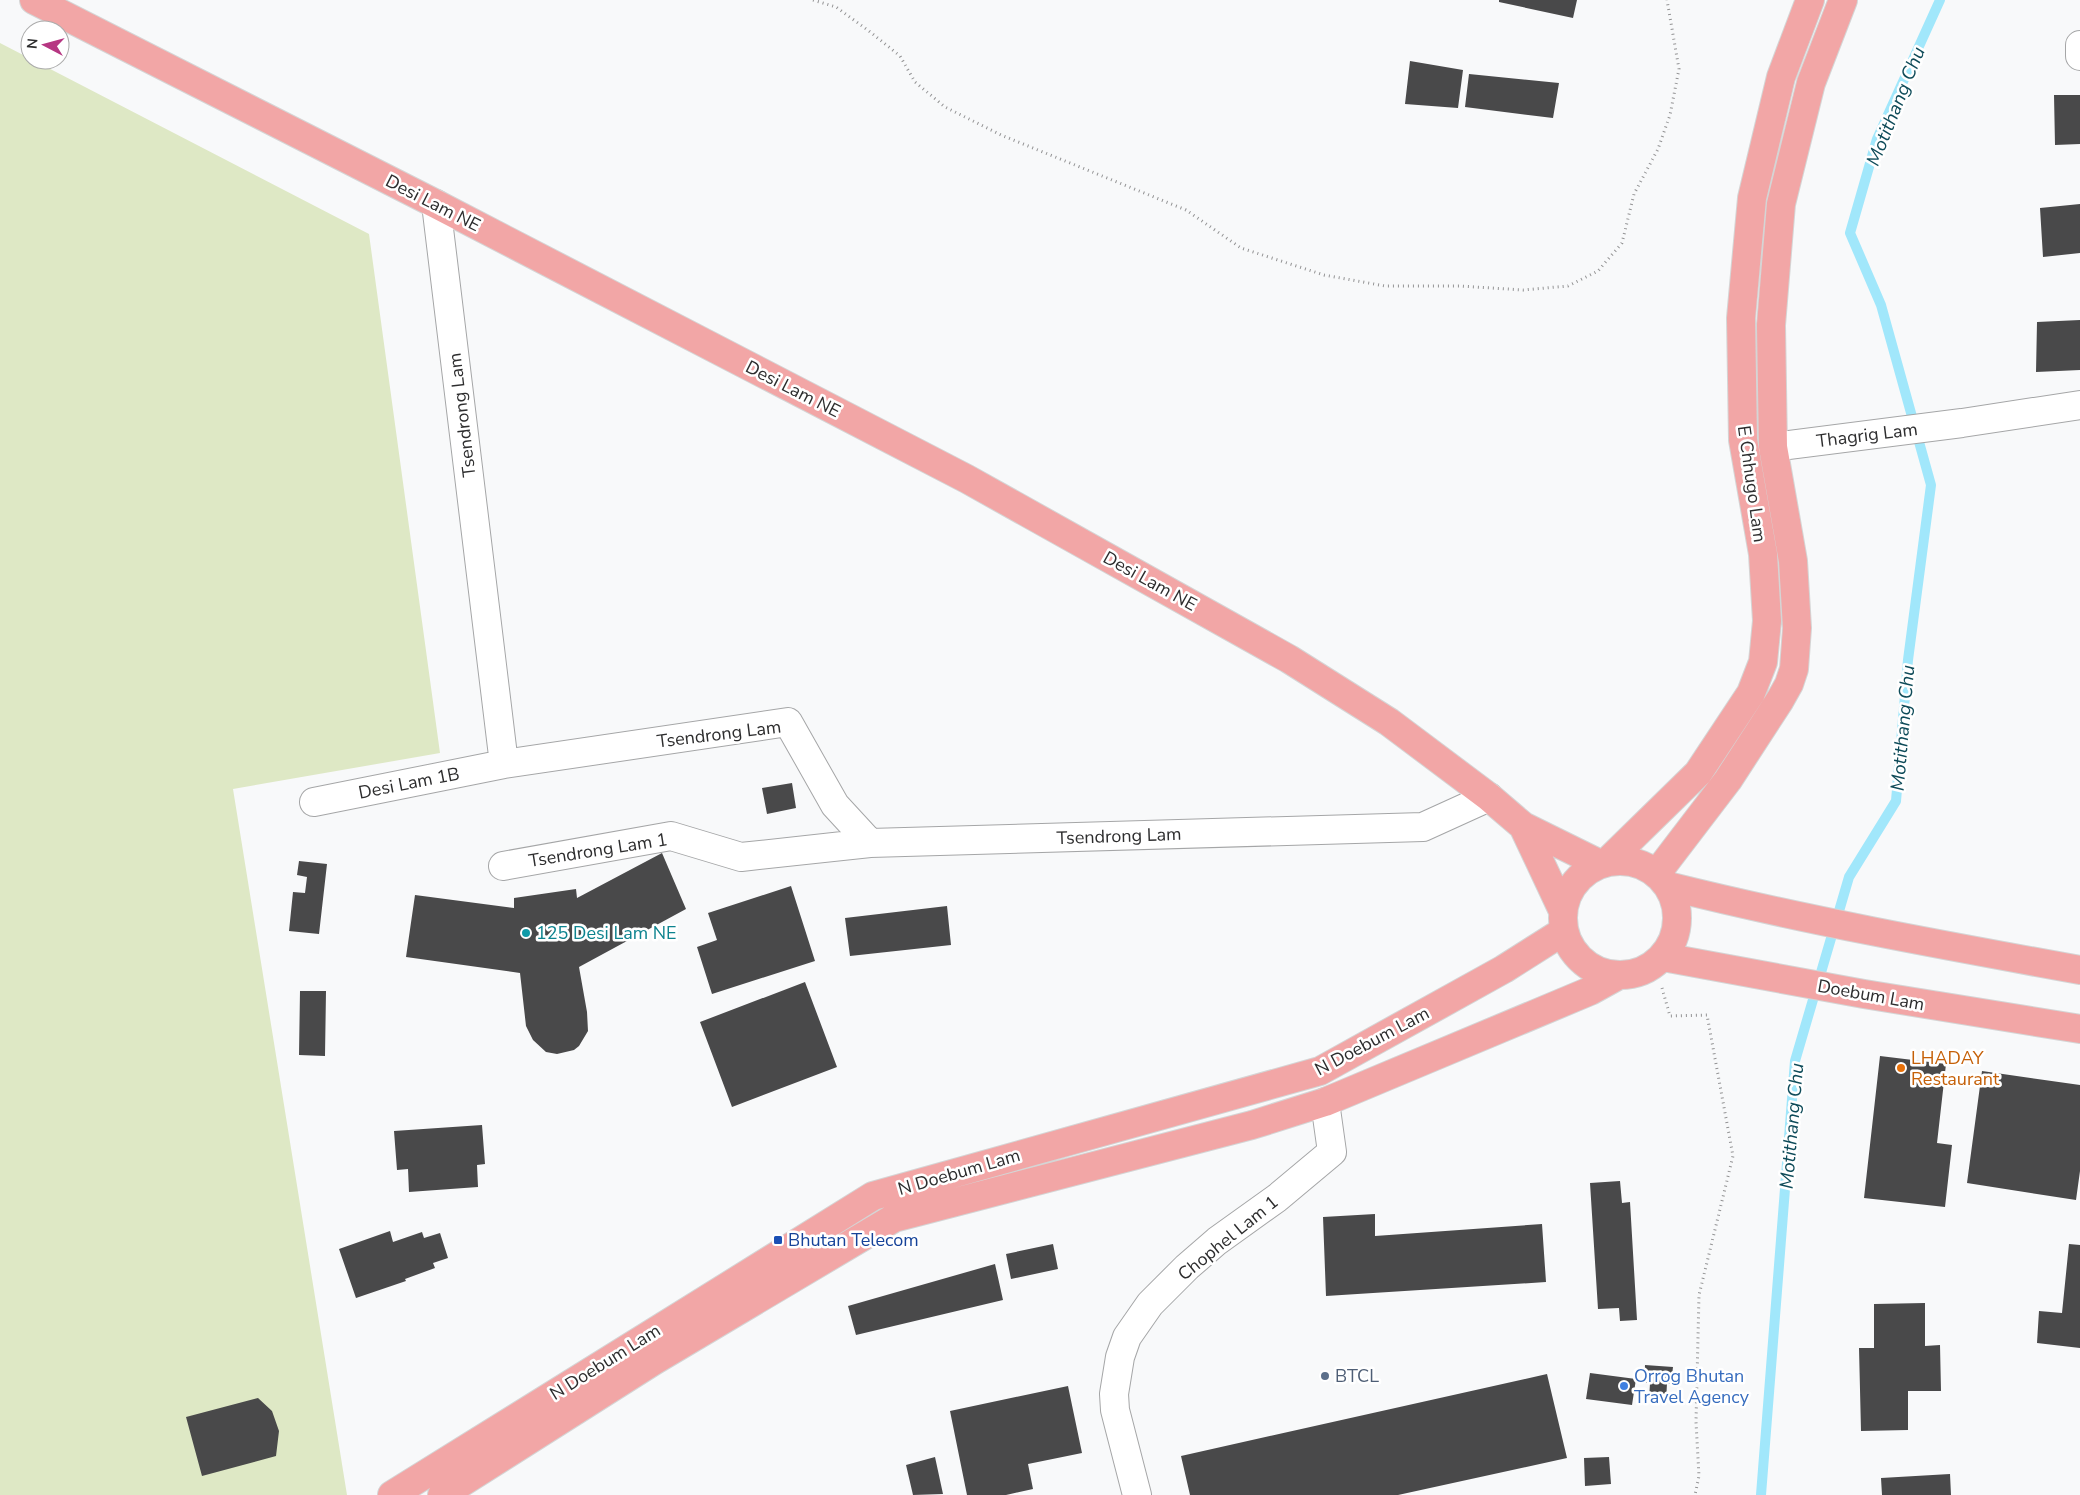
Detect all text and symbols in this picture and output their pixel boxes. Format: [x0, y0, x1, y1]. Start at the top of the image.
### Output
north arrow [20, 20, 70, 70]
text: N [23, 37, 43, 50]
water label: Motithang Chu [1860, 43, 1932, 170]
street label: Desi Lam NE [381, 169, 485, 237]
street label: Tsendrong Lam [442, 352, 482, 478]
street label: Desi Lam NE [741, 355, 845, 423]
street label: Thagrig Lam [1815, 417, 1919, 453]
street label: E Chhugo Lam [1732, 424, 1772, 544]
street label: Desi Lam NE [1099, 545, 1201, 617]
water label: Motithang Chu [1885, 664, 1921, 792]
street label: Tsendrong Lam [656, 714, 782, 754]
street label: Desi Lam 1B [356, 761, 462, 805]
street label: Tsendrong Lam [1056, 822, 1182, 850]
street label: Tsendrong Lam 1 [527, 827, 669, 873]
place label: 125 Desi Lam NE [536, 921, 677, 945]
marker: 125 Desi Lam NE [520, 927, 532, 939]
street label: Doebum Lam [1816, 974, 1926, 1016]
street label: N Doebum Lam [1311, 1001, 1433, 1081]
place label: LHADAY Restaurant [1911, 1046, 2000, 1091]
water label: Motithang Chu [1774, 1062, 1810, 1190]
marker: LHADAY Restaurant [1895, 1062, 1907, 1074]
street label: N Doebum Lam [895, 1143, 1023, 1201]
street label: Chophel Lam 1 [1173, 1190, 1283, 1286]
place label: Bhutan Telecom [788, 1228, 919, 1252]
marker: Bhutan Telecom [772, 1234, 784, 1246]
street label: N Doebum Lam [545, 1318, 665, 1406]
place label: BTCL [1335, 1364, 1379, 1388]
place label: Orrog Bhutan Travel Agency [1634, 1364, 1750, 1409]
marker: BTCL [1319, 1370, 1331, 1382]
marker: Orrog Bhutan Travel Agency [1618, 1380, 1630, 1392]

